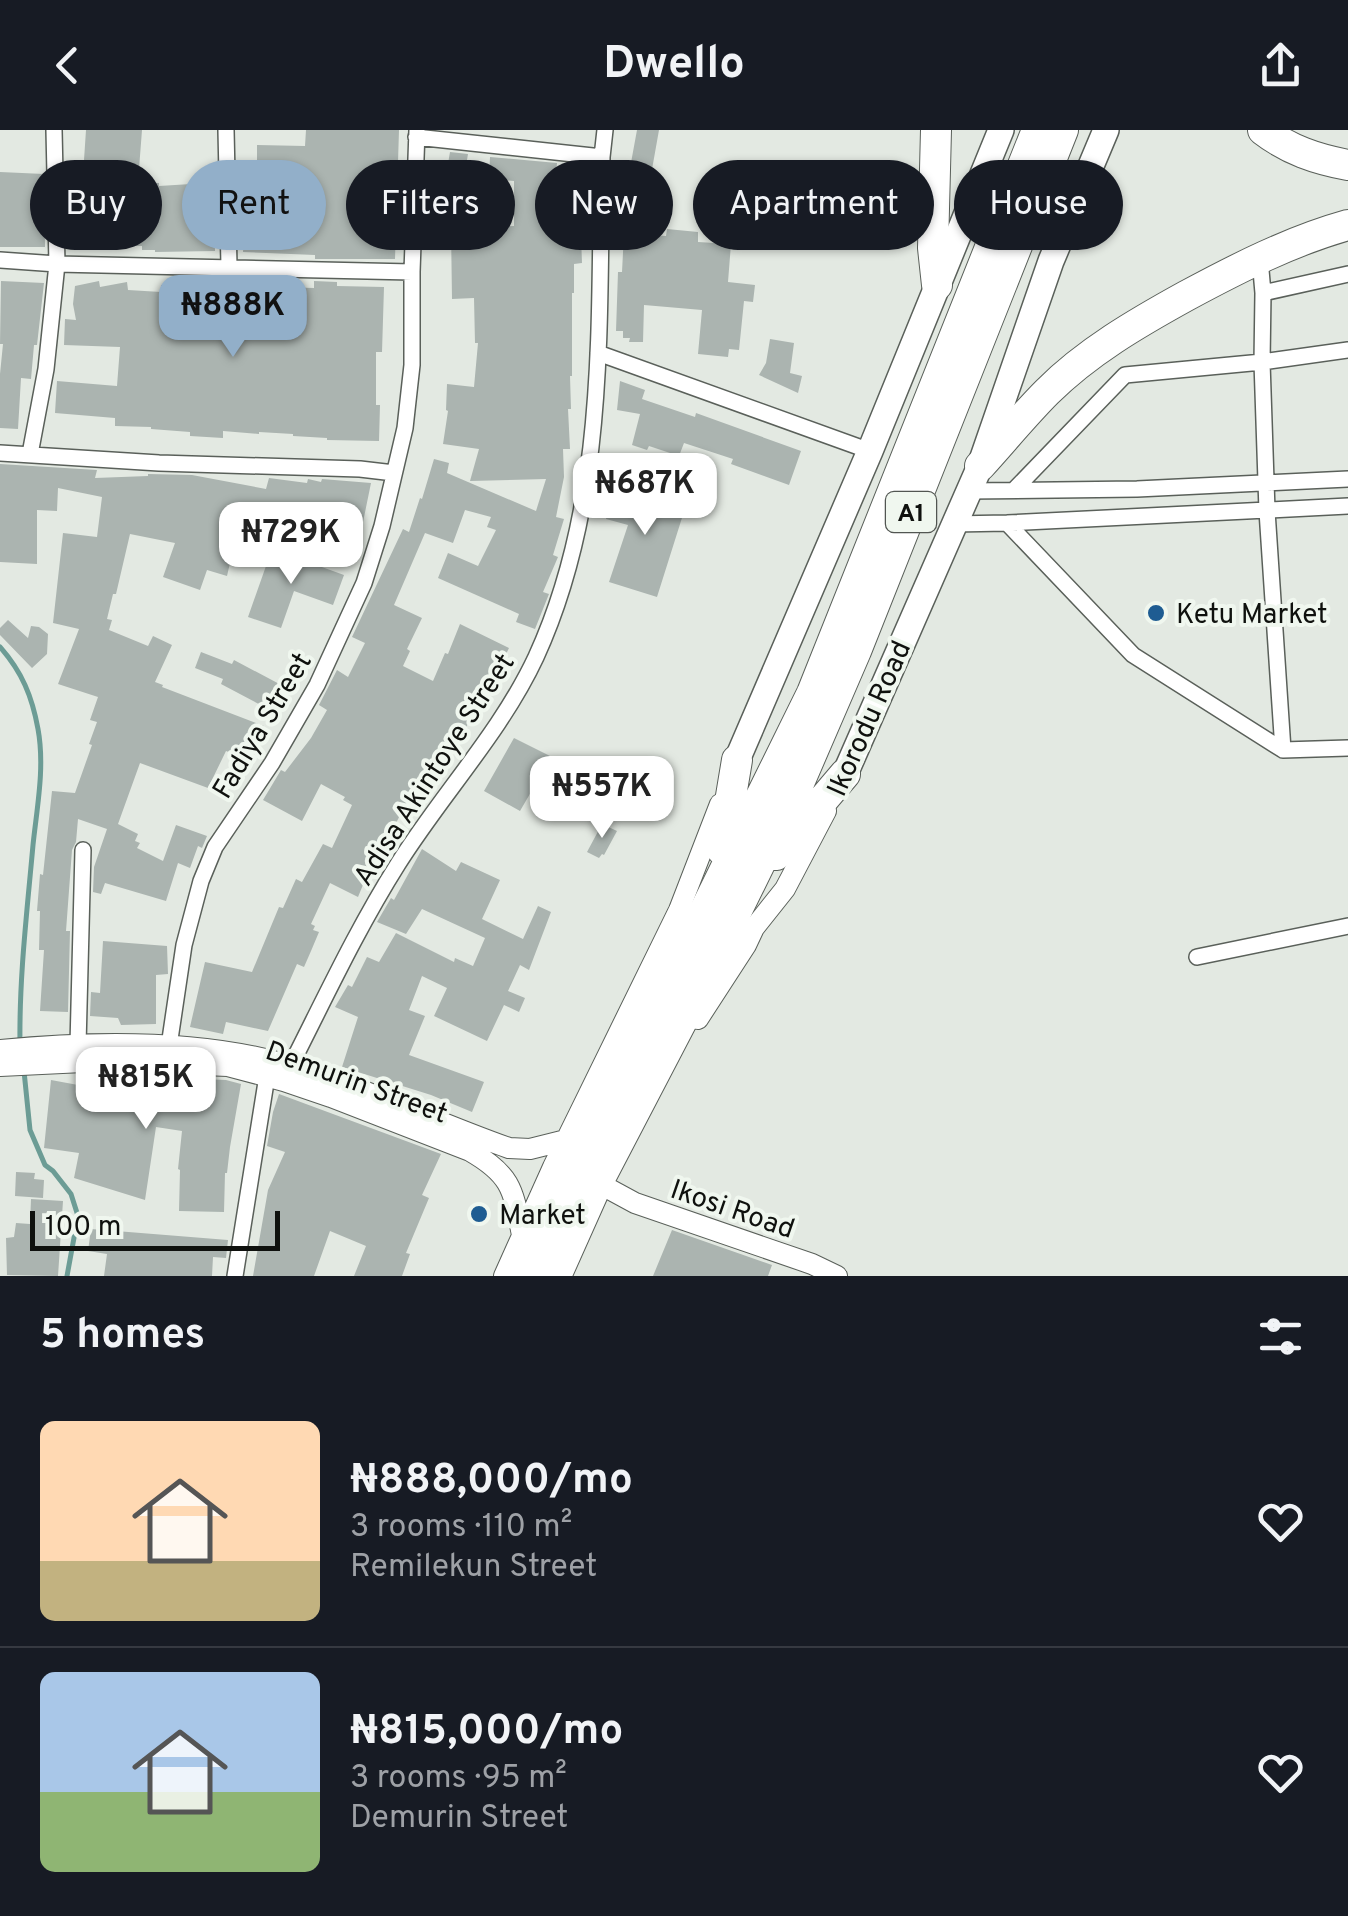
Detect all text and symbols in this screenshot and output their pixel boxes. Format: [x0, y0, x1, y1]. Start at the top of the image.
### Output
text: Dwello [603, 37, 745, 94]
icon: back [40, 38, 95, 93]
icon: share [1253, 38, 1308, 93]
chip: Buy [30, 160, 162, 250]
chip: Rent [182, 160, 326, 250]
chip: Filters [346, 160, 515, 250]
chip: New [535, 160, 673, 250]
chip: Apartment [693, 160, 934, 250]
chip: House [954, 160, 1123, 250]
pin: ₦888K [163, 275, 303, 360]
text: ₦888K [181, 287, 285, 327]
pin: ₦687K [575, 453, 715, 538]
text: ₦687K [595, 465, 695, 505]
road number: A1 [886, 492, 936, 532]
pin: ₦729K [221, 502, 361, 587]
text: ₦729K [241, 514, 341, 554]
place label: Ketu Market [1176, 598, 1328, 634]
marker: Ketu Market [1145, 602, 1167, 624]
street label: Ikorodu Road [820, 636, 921, 803]
street label: Fadiya Street [206, 647, 321, 806]
street label: Adisa Akintoye Street [347, 648, 524, 894]
pin: ₦557K [532, 756, 672, 841]
text: ₦557K [552, 768, 652, 808]
street label: Demurin Street [260, 1034, 452, 1133]
pin: ₦815K [76, 1047, 216, 1132]
text: ₦815K [98, 1059, 194, 1099]
street label: Ikosi Road [665, 1173, 799, 1249]
place label: Market [499, 1199, 586, 1235]
marker: Market [468, 1203, 490, 1225]
scale bar [30, 1206, 280, 1250]
text: 100 m [45, 1210, 121, 1246]
icon: filters [1253, 1309, 1308, 1364]
text: 5 homes [40, 1310, 205, 1363]
text: ₦888,000/mo [350, 1455, 633, 1508]
icon: home [120, 1461, 240, 1581]
icon: heart [1253, 1494, 1308, 1549]
text: 3 rooms · 110 m² [350, 1508, 572, 1548]
text: Remilekun Street [350, 1548, 597, 1588]
text: ₦815,000/mo [350, 1706, 623, 1759]
icon: home [120, 1712, 240, 1832]
icon: heart [1253, 1745, 1308, 1800]
text: 3 rooms · 95 m² [350, 1759, 567, 1799]
text: Demurin Street [350, 1799, 568, 1839]

